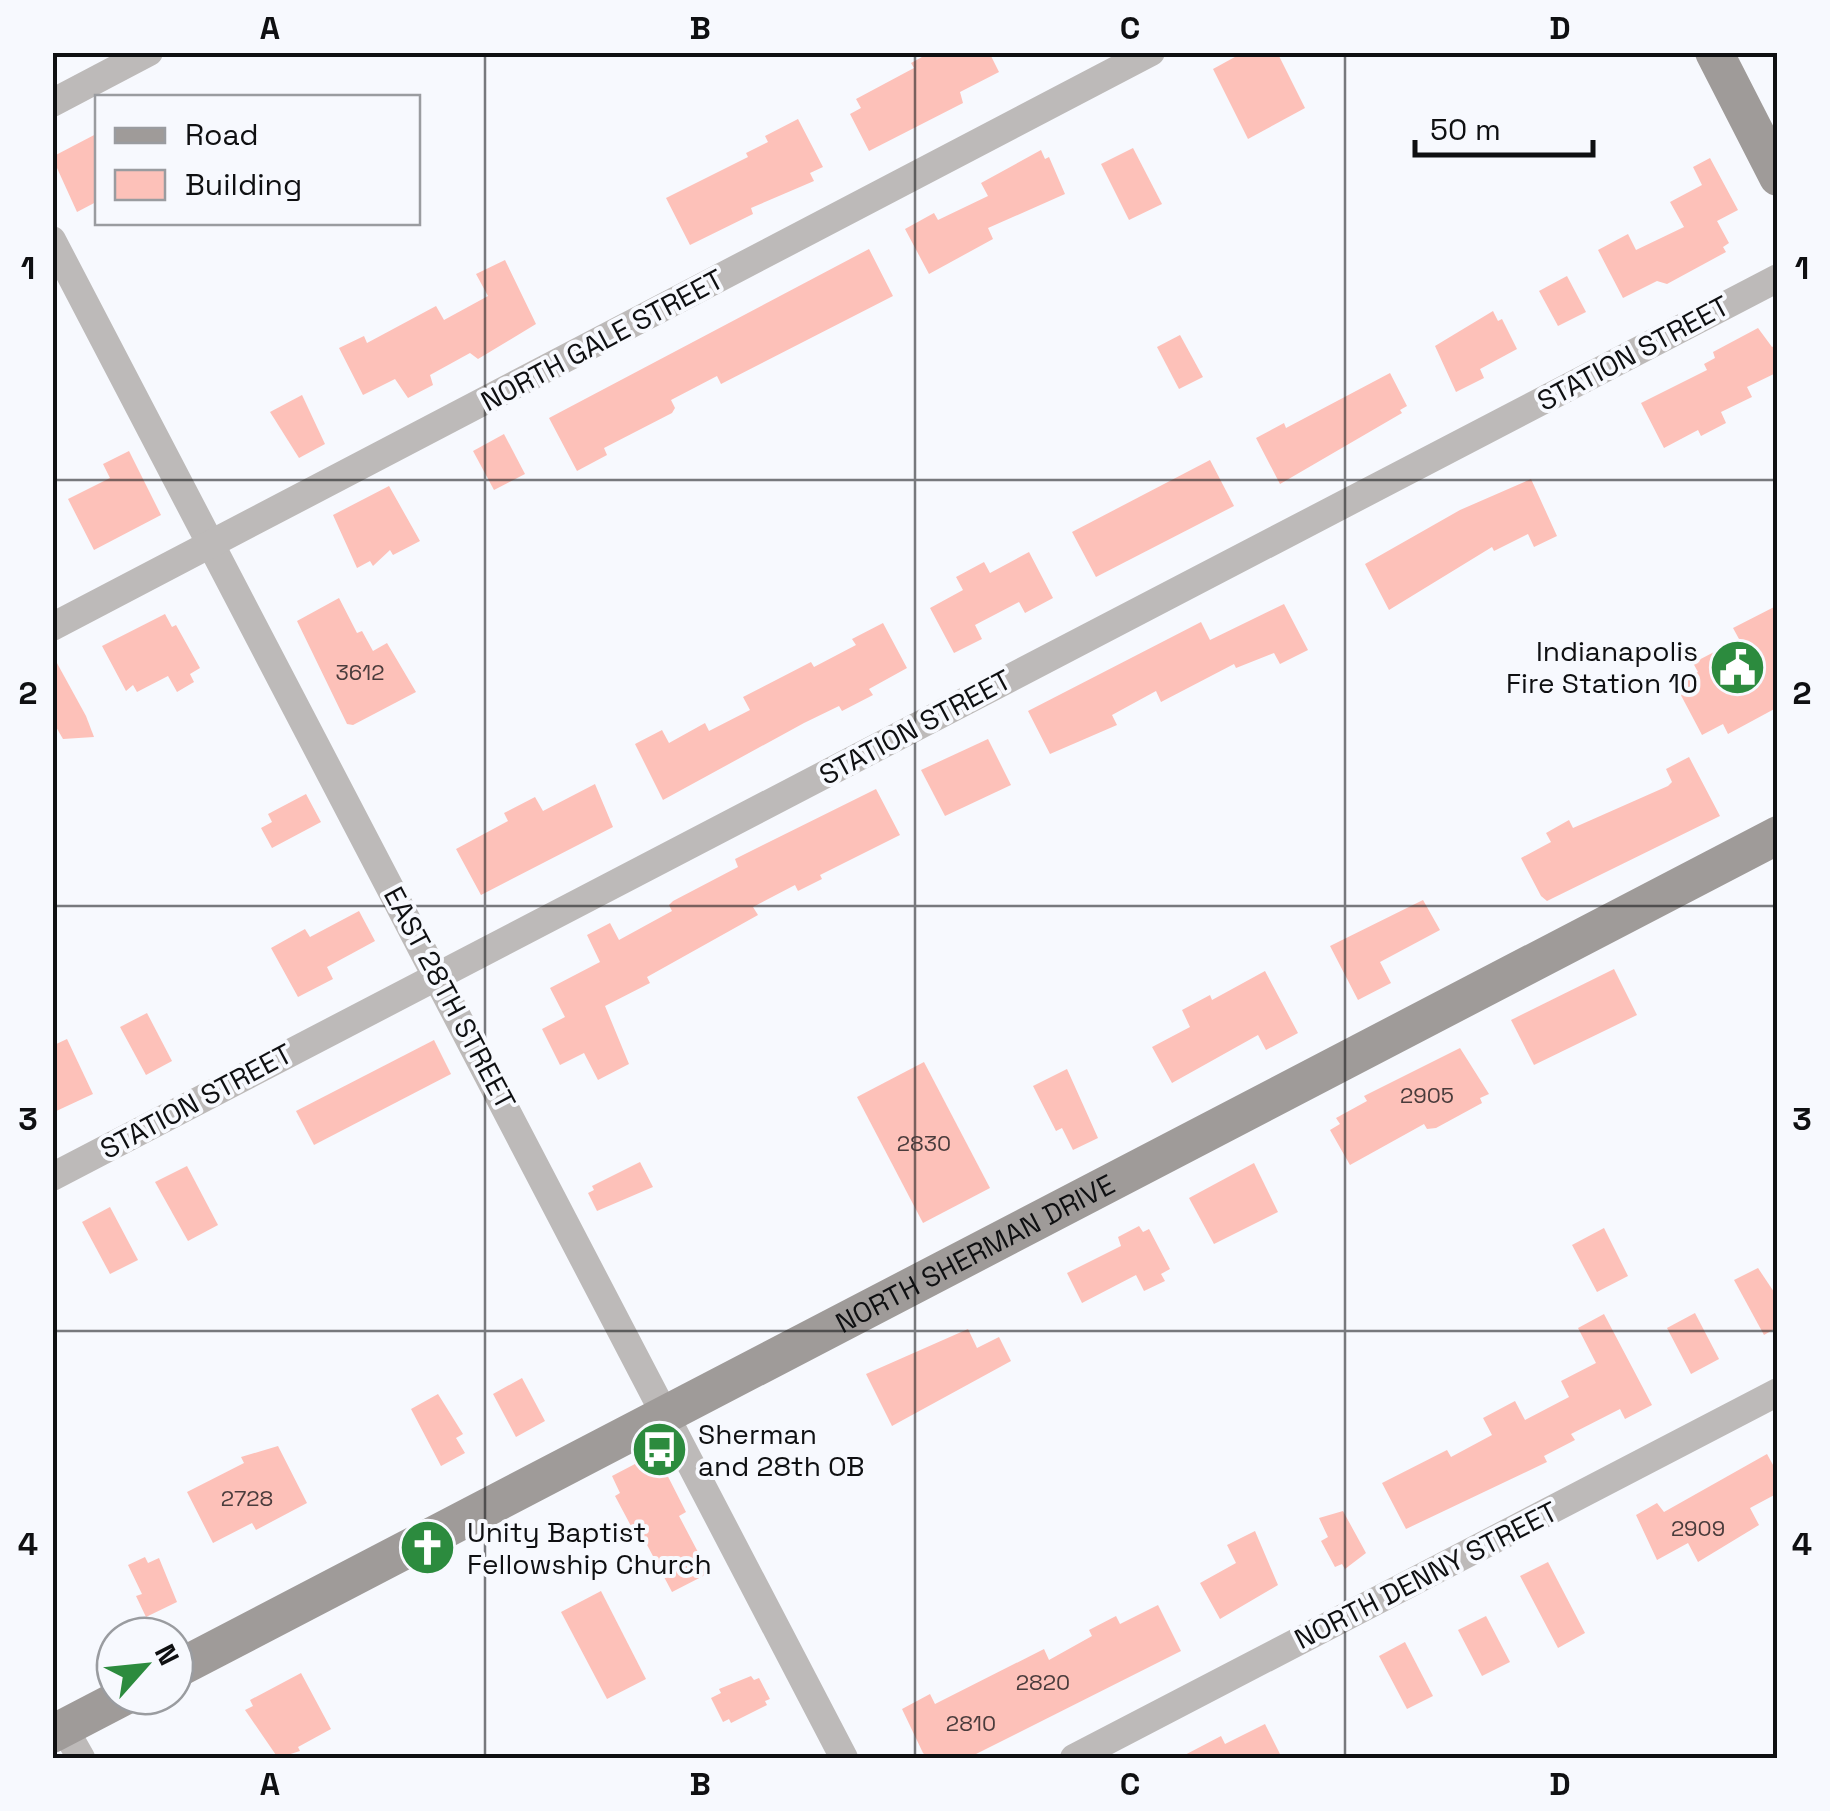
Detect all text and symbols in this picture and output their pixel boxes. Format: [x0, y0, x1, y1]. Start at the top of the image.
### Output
text: A [260, 8, 280, 48]
text: B [689, 8, 711, 48]
text: C [1120, 8, 1140, 48]
text: D [1549, 8, 1571, 48]
legend [95, 95, 420, 225]
scale bar [1415, 95, 1592, 157]
text: 50 m [1430, 110, 1501, 149]
text: Road [185, 115, 259, 154]
text: Building [185, 165, 302, 204]
text: 1 [21, 248, 35, 288]
text: 1 [1795, 248, 1809, 288]
street label: NORTH GALE STREET [475, 261, 729, 419]
street label: STATION STREET [1531, 287, 1735, 419]
place label: Indianapolis Fire Station 10 [1506, 633, 1698, 701]
public building icon: Indianapolis Fire Station 10 [1707, 637, 1767, 697]
house number: 3612 [335, 658, 385, 686]
street label: STATION STREET [813, 661, 1017, 793]
text: 2 [18, 673, 38, 713]
text: 2 [1792, 673, 1812, 713]
street label: EAST 28TH STREET [376, 880, 524, 1116]
street label: STATION STREET [94, 1035, 298, 1167]
house number: 2905 [1400, 1081, 1454, 1109]
text: 3 [18, 1099, 38, 1139]
text: 3 [1792, 1099, 1812, 1139]
house number: 2830 [897, 1129, 951, 1157]
street label: NORTH SHERMAN DRIVE [829, 1166, 1121, 1341]
place label: Sherman and 28th OB [698, 1416, 865, 1484]
bus stop icon: Sherman and 28th OB [629, 1420, 689, 1480]
house number: 2728 [221, 1484, 273, 1512]
street label: NORTH DENNY STREET [1288, 1493, 1564, 1657]
place label: Unity Baptist Fellowship Church [467, 1514, 712, 1582]
house number: 2909 [1671, 1514, 1725, 1542]
church icon: Unity Baptist Fellowship Church [398, 1518, 458, 1578]
text: 4 [18, 1524, 38, 1564]
text: 4 [1792, 1524, 1812, 1564]
north arrow [95, 1616, 195, 1716]
text: N [147, 1638, 188, 1671]
house number: 2820 [1016, 1668, 1070, 1696]
house number: 2810 [946, 1709, 996, 1737]
text: A [260, 1764, 280, 1804]
text: B [689, 1764, 711, 1804]
text: C [1120, 1764, 1140, 1804]
text: D [1549, 1764, 1571, 1804]

